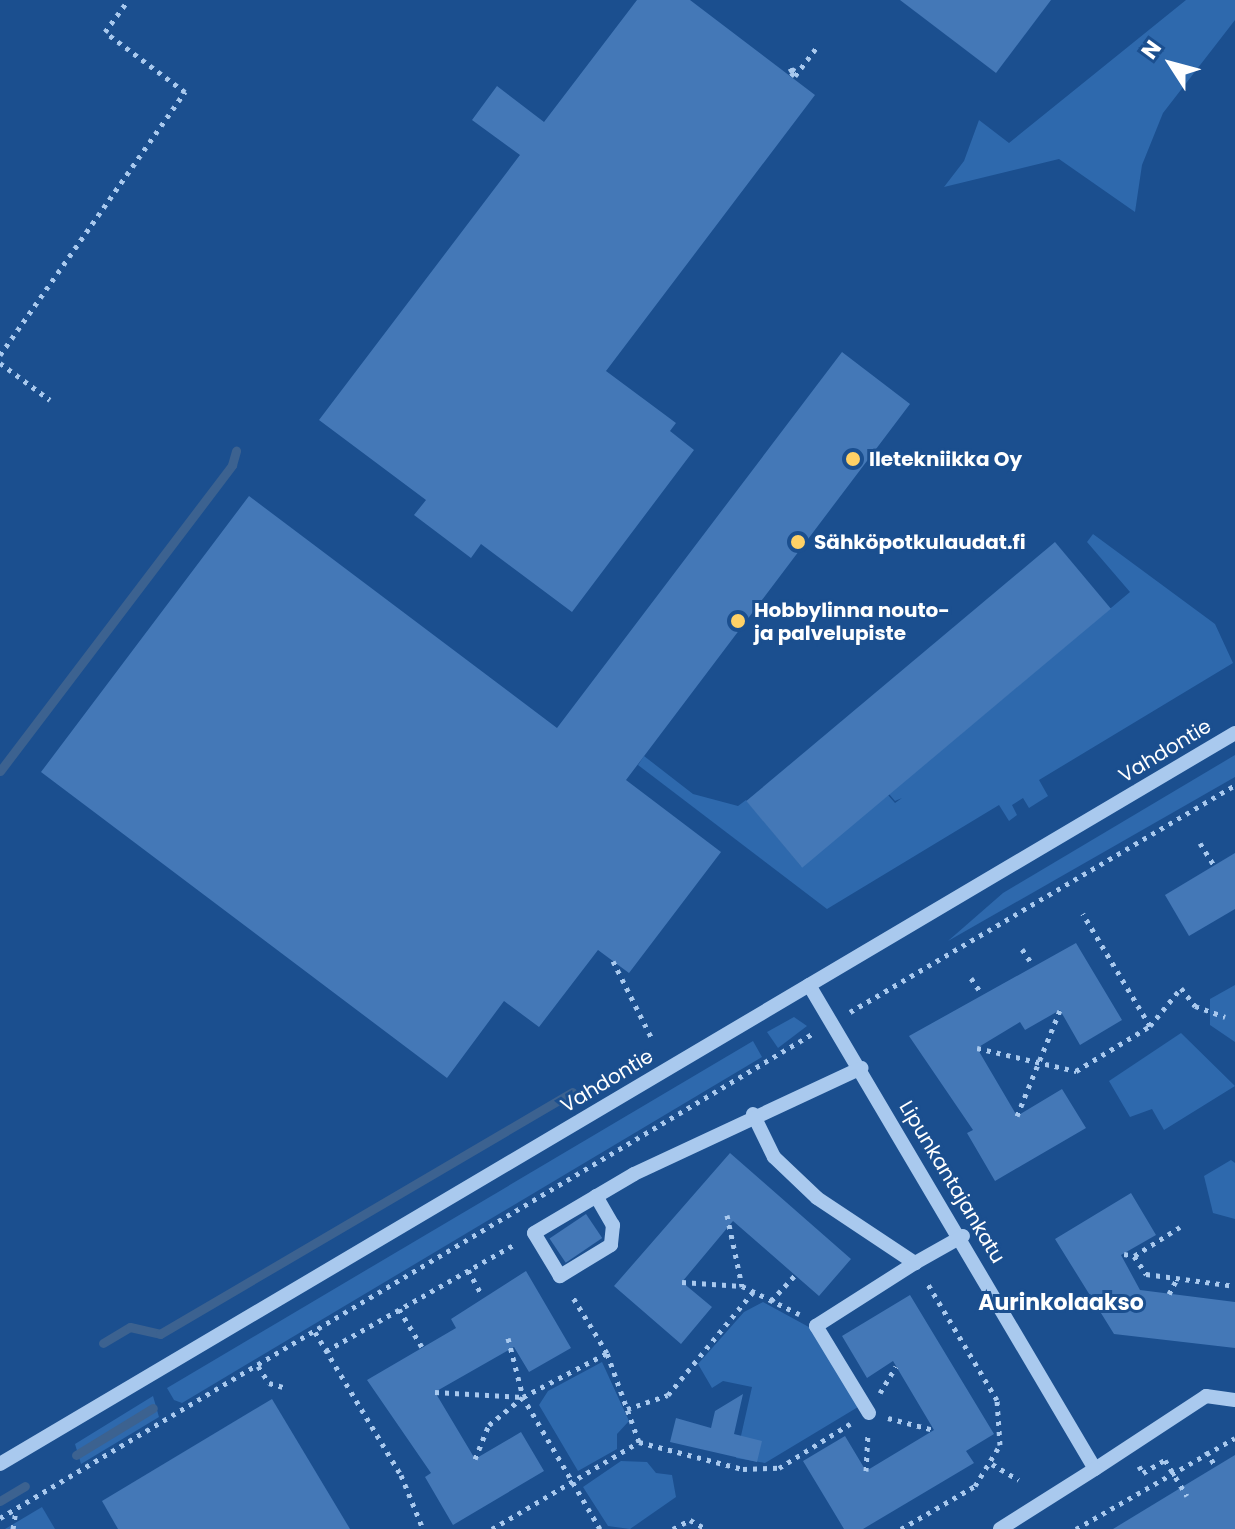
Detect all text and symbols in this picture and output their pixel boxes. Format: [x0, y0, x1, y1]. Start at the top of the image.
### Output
north arrow [1131, 24, 1211, 104]
text: N [1134, 34, 1169, 65]
place label: Iletekniikka Oy [869, 447, 1022, 471]
marker: Iletekniikka Oy [844, 450, 862, 468]
place label: Sähköpotkulaudat.fi [814, 530, 1026, 554]
marker: Sähköpotkulaudat.fi [789, 533, 807, 551]
place label: Hobbylinna nouto- ja palvelupiste [754, 598, 950, 645]
marker: Hobbylinna nouto- ja palvelupiste [729, 612, 747, 630]
street label: Vahdontie [1114, 714, 1216, 788]
street label: Vahdontie [556, 1044, 658, 1118]
street label: Lipunkantajankatu [894, 1096, 1010, 1268]
district label: Aurinkolaakso [978, 1290, 1144, 1316]

